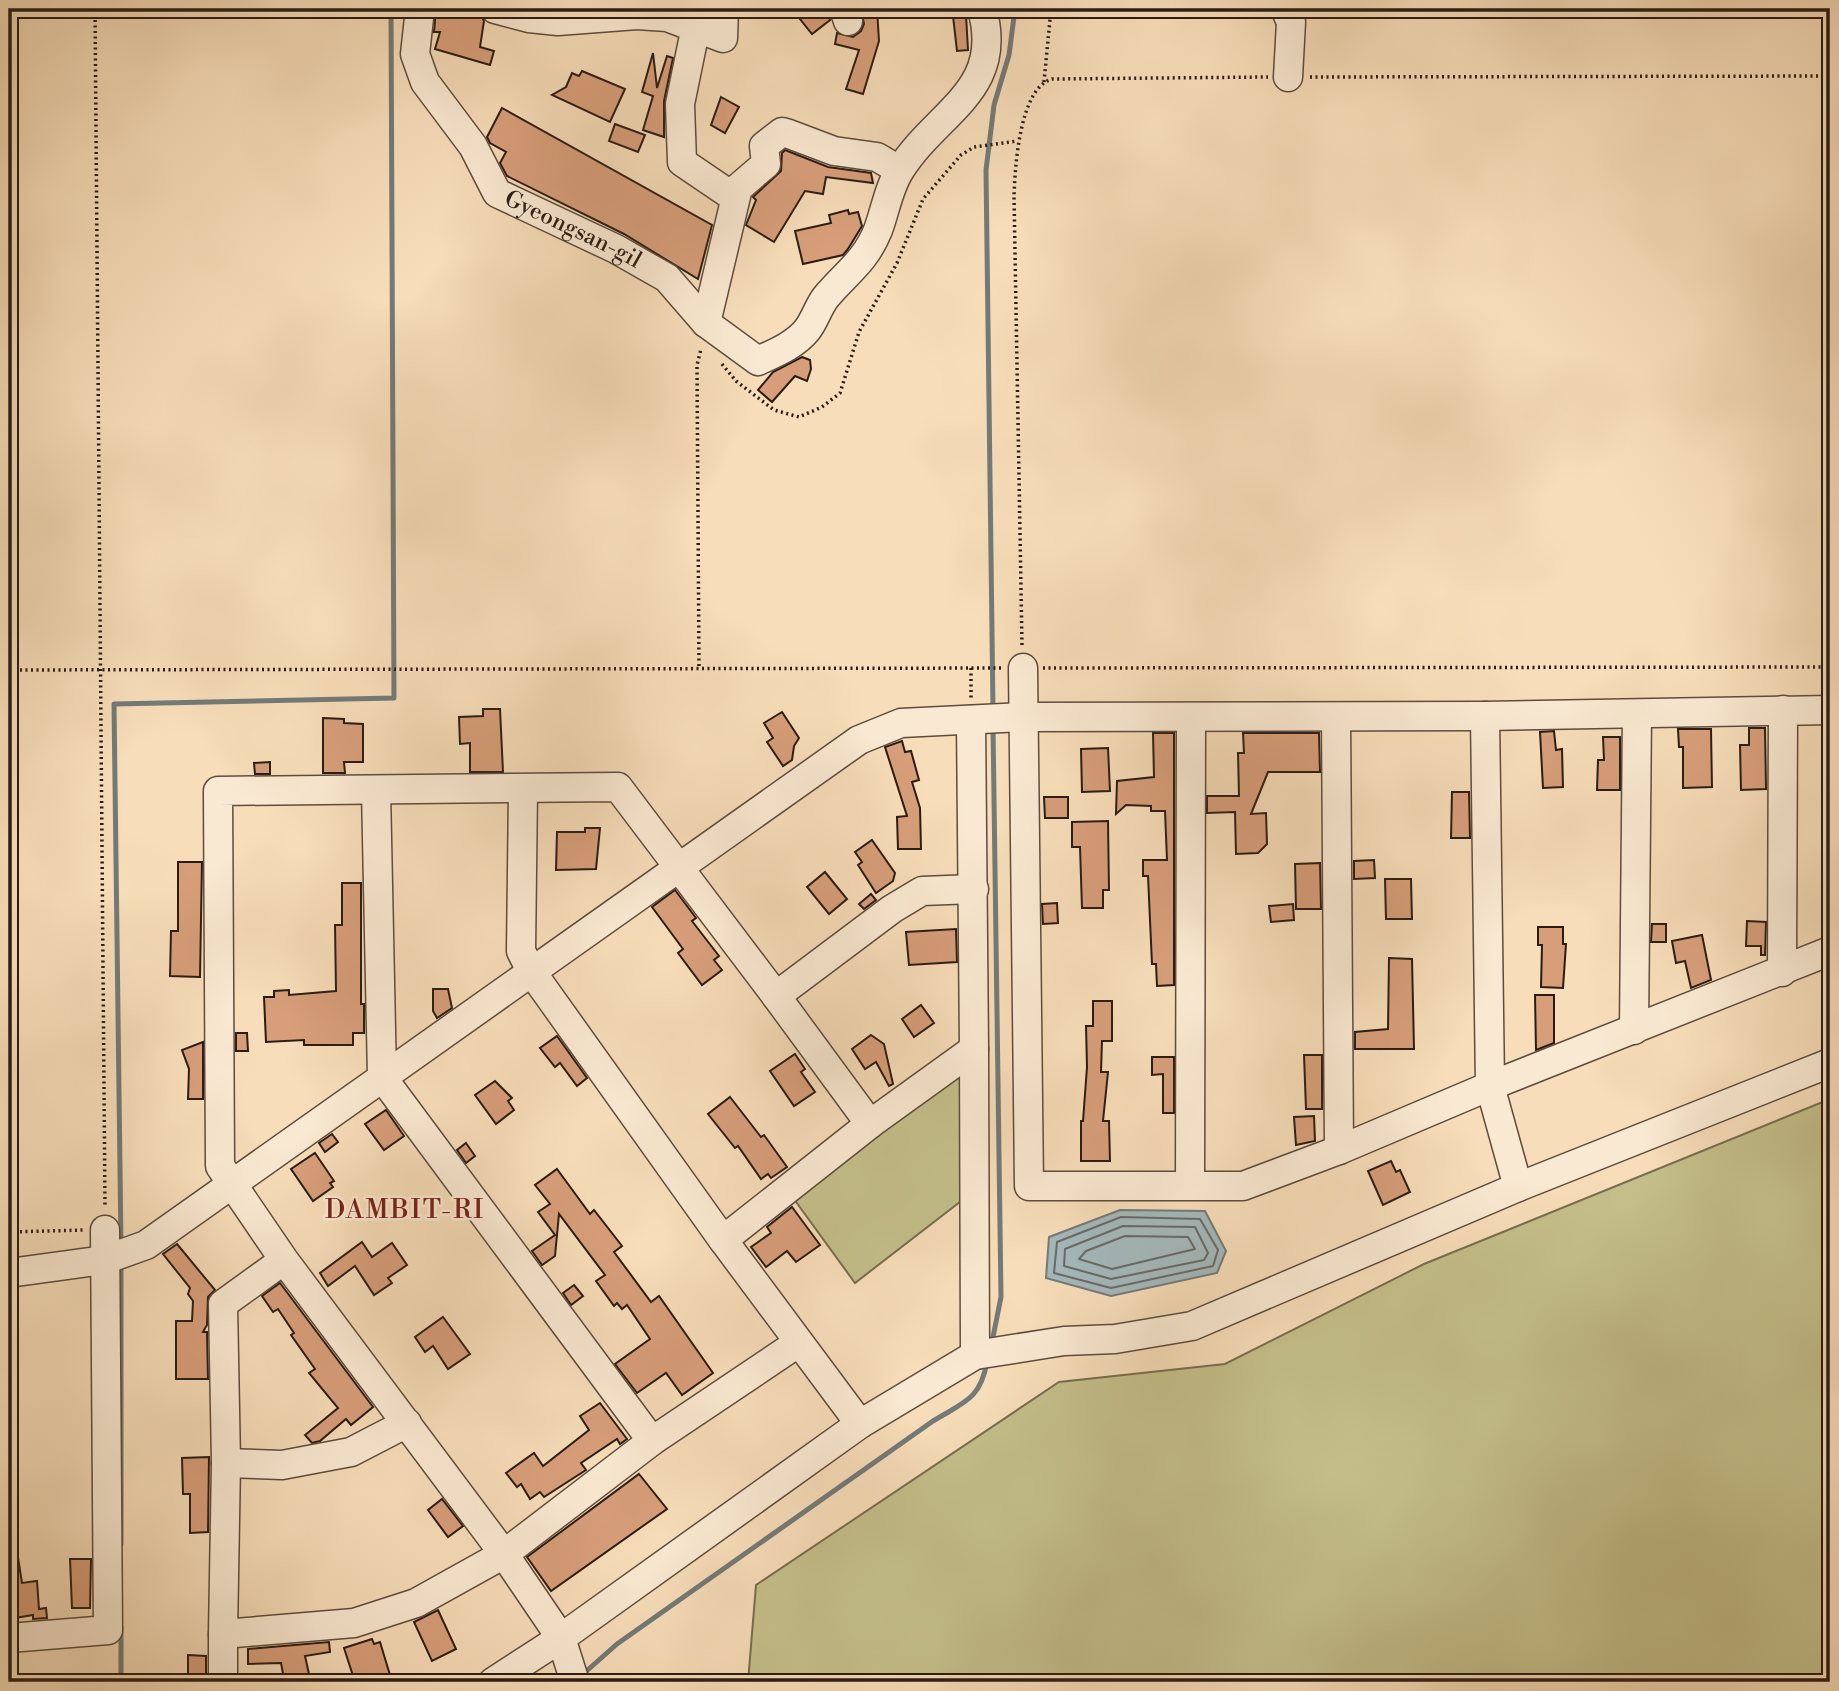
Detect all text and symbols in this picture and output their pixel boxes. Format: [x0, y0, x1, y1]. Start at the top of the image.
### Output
street label: Gyeongsan-gil [500, 185, 647, 275]
district label: DAMBIT-RI [325, 1194, 485, 1226]

